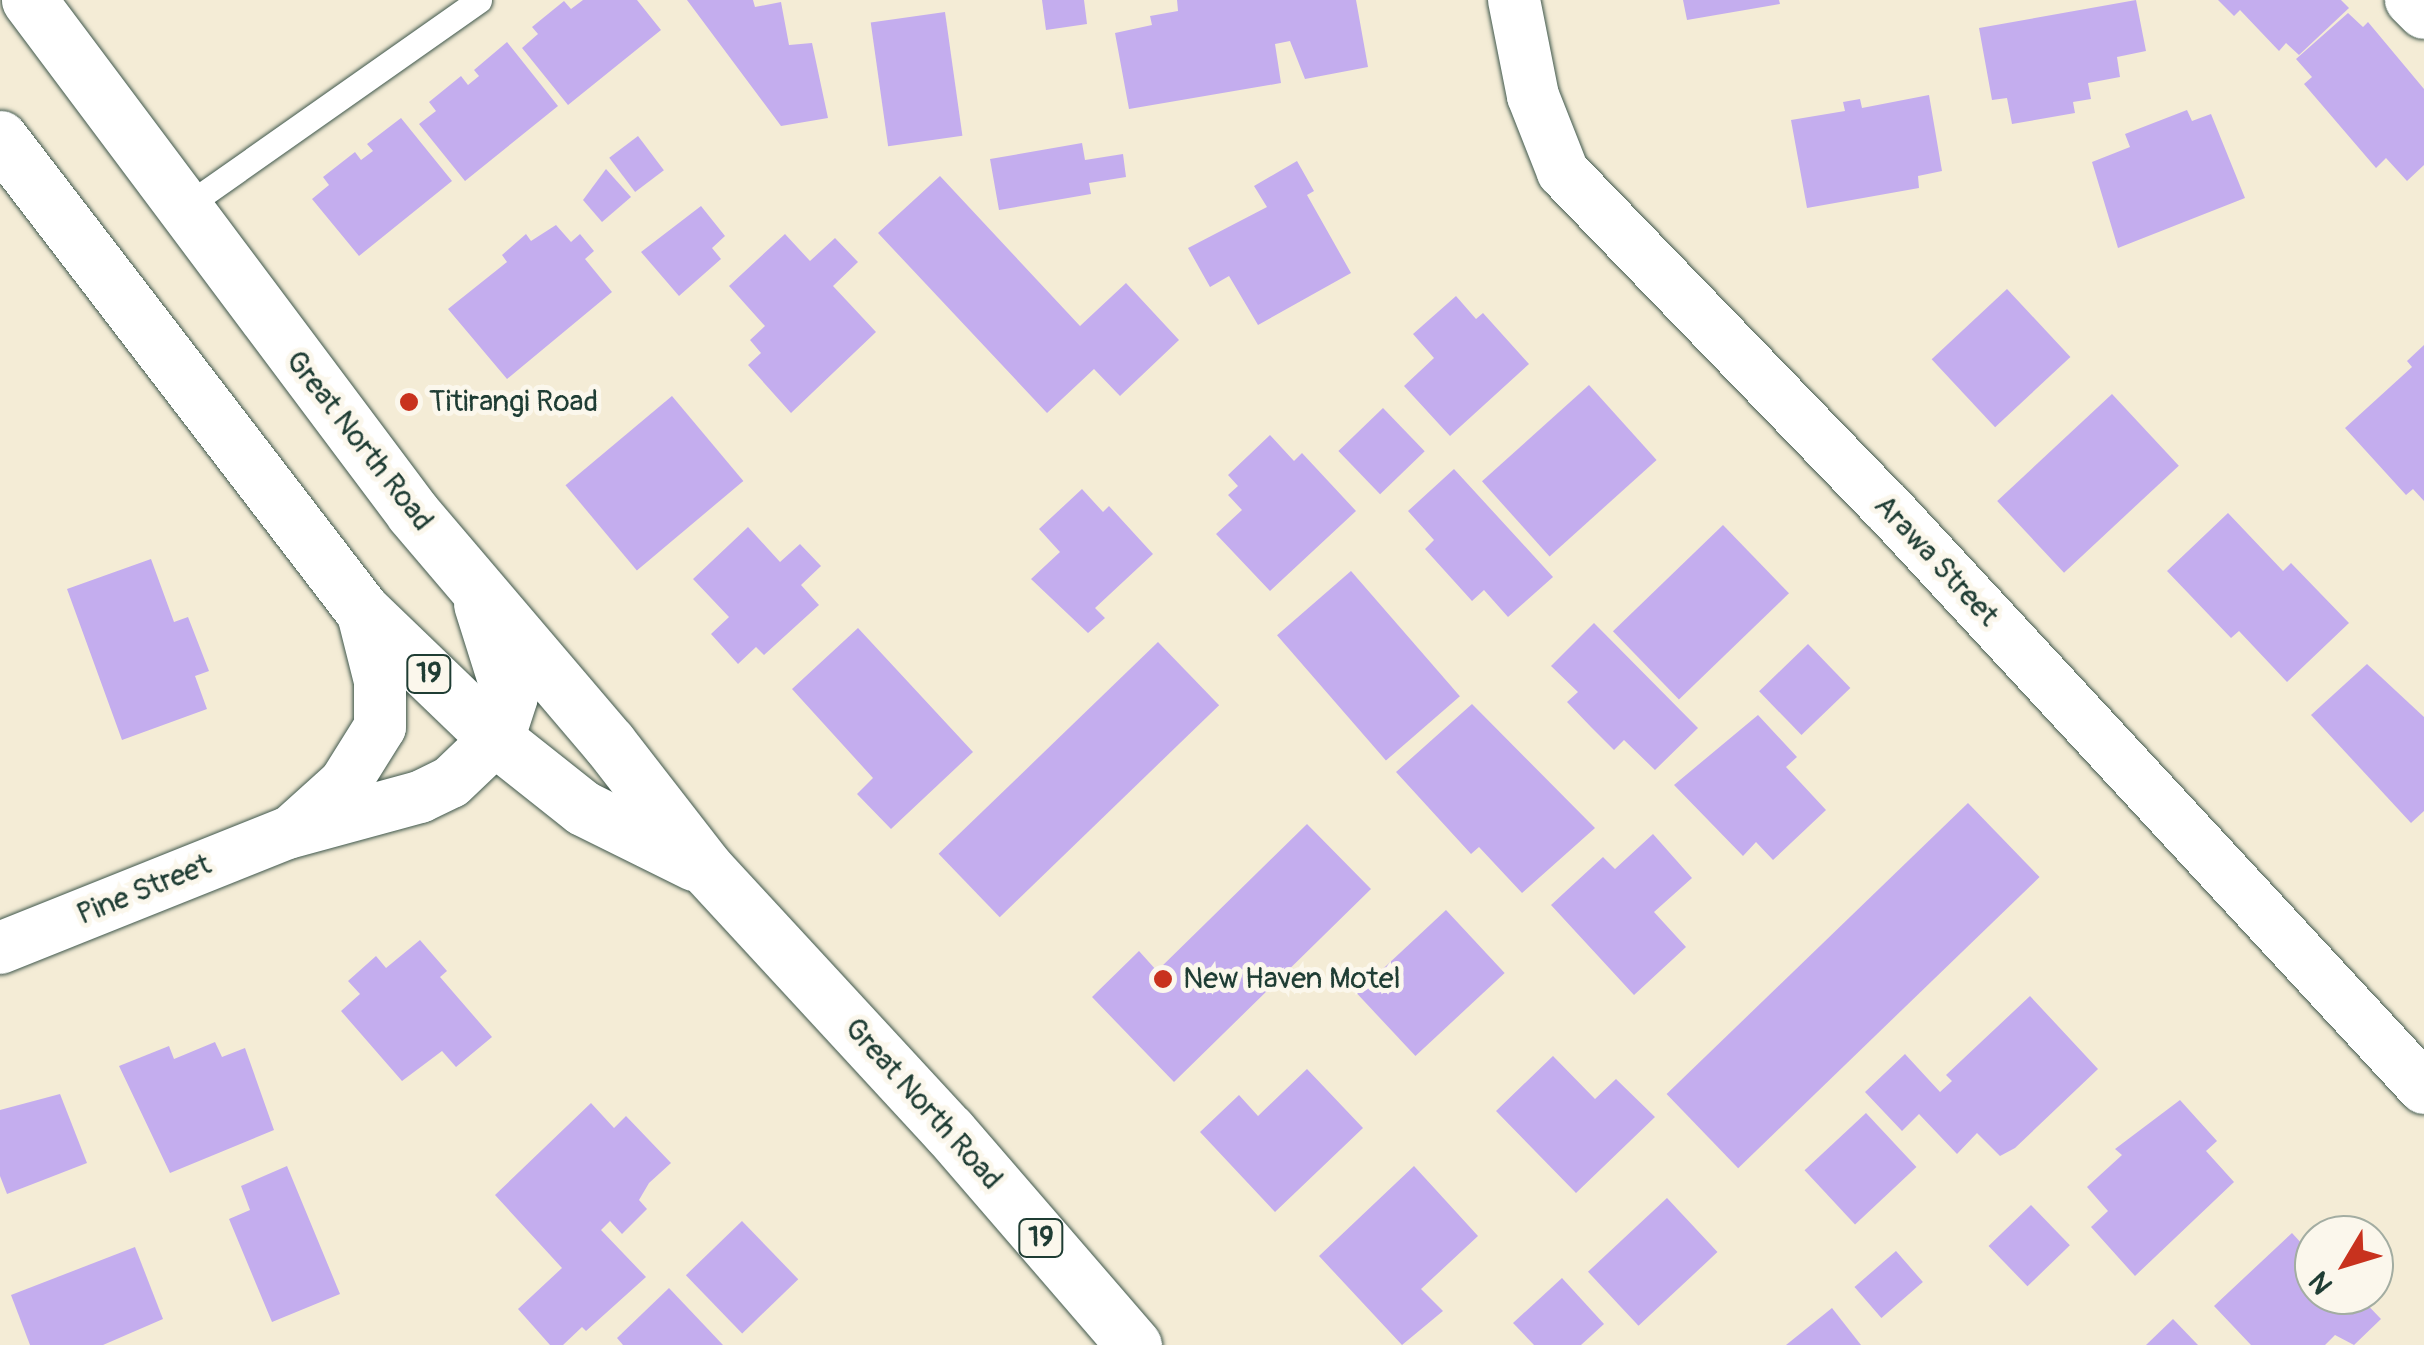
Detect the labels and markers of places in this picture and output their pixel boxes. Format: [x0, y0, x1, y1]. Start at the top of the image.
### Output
place label: Titirangi Road [429, 384, 598, 420]
marker: Titirangi Road [398, 391, 420, 413]
place label: New Haven Motel [1183, 961, 1401, 997]
marker: New Haven Motel [1152, 968, 1174, 990]

